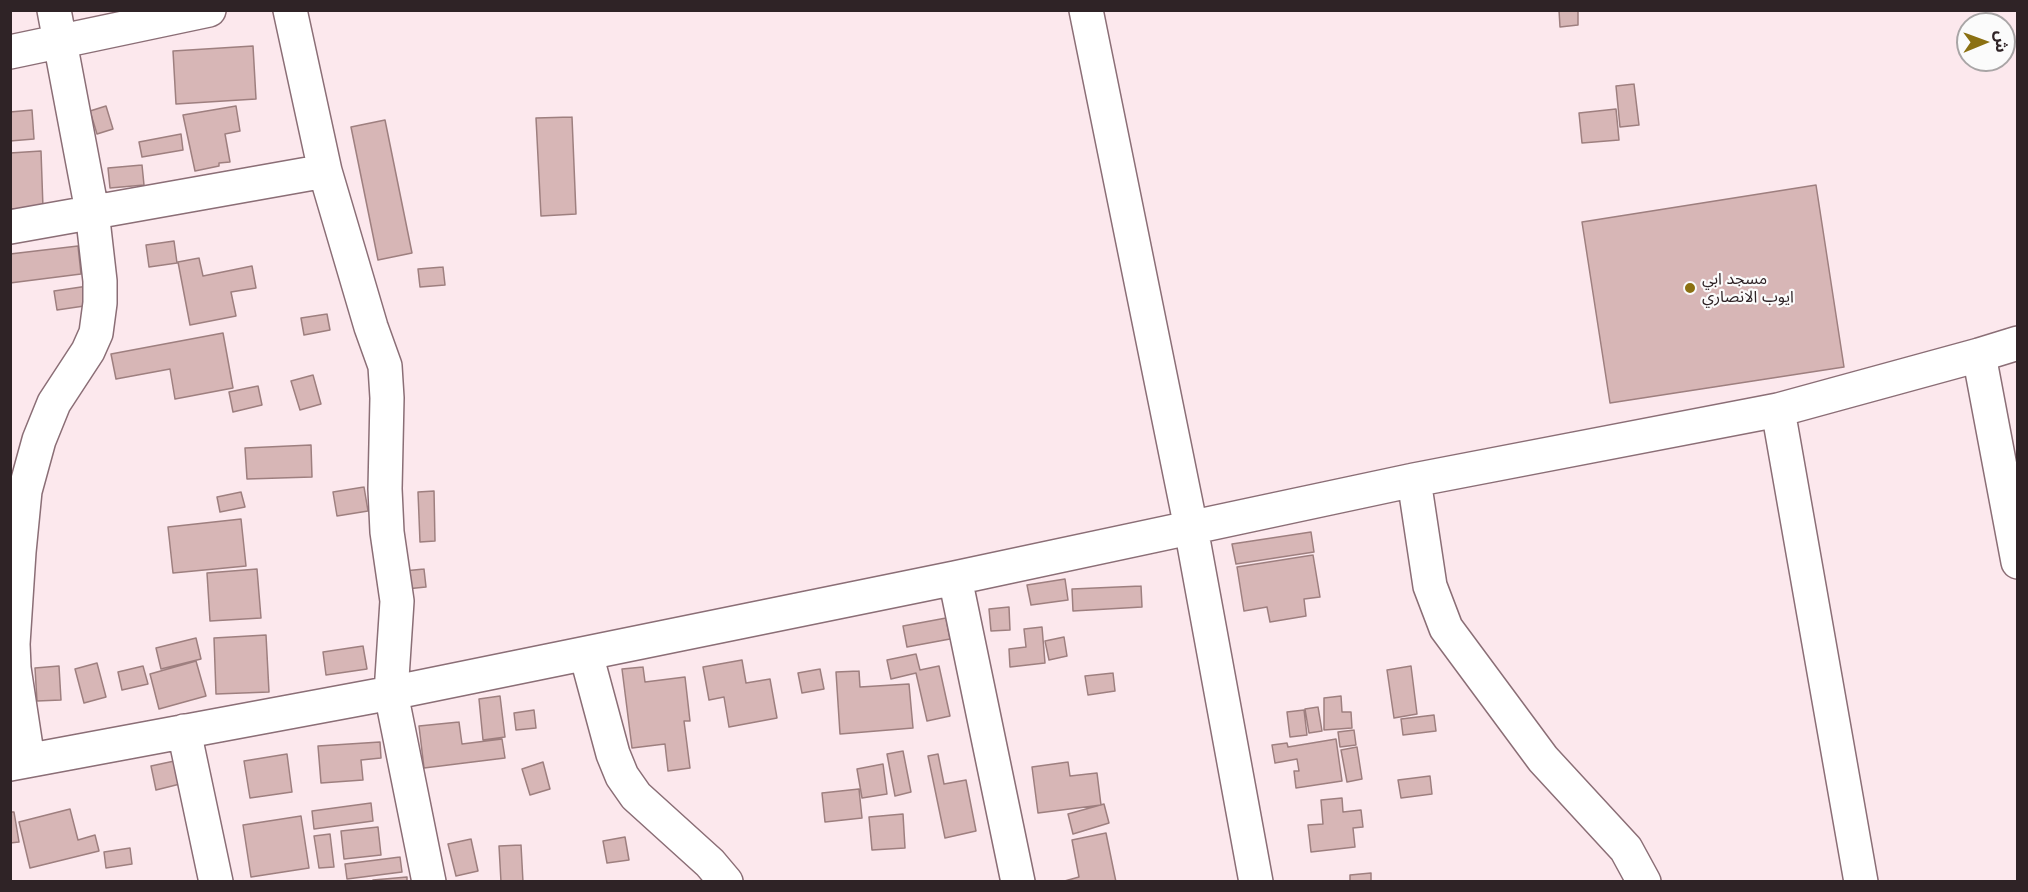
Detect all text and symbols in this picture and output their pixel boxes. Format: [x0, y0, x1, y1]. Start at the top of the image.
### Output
north arrow [1956, 12, 2016, 72]
text: ش [1992, 31, 2012, 53]
place label: مسجد ابي ايوب الانصاري [1702, 269, 1794, 307]
marker: مسجد ابي ايوب الانصاري [1683, 281, 1697, 295]

